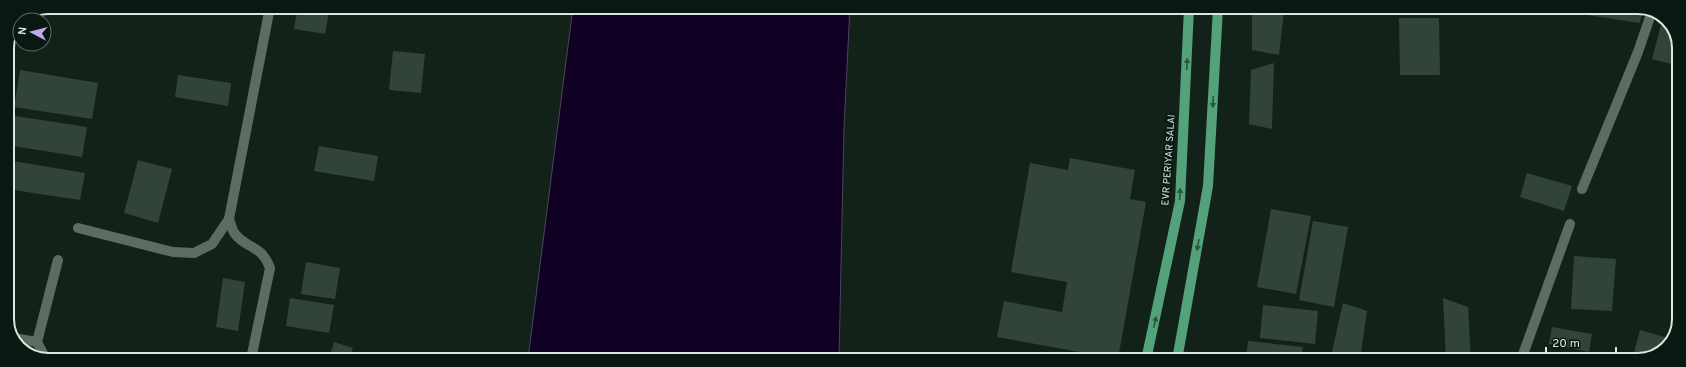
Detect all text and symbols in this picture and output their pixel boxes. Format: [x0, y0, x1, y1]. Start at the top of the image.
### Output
north arrow [12, 12, 52, 52]
text: N [16, 26, 30, 36]
one-way arrow [1183, 58, 1190, 70]
one-way arrow [1209, 96, 1216, 108]
street label: EVR PERIYAR SALAI [1159, 114, 1179, 206]
one-way arrow [1177, 188, 1184, 200]
one-way arrow [1194, 239, 1200, 251]
one-way arrow [1152, 315, 1158, 328]
scale bar [1546, 329, 1616, 355]
text: 20 m [1552, 336, 1580, 352]

